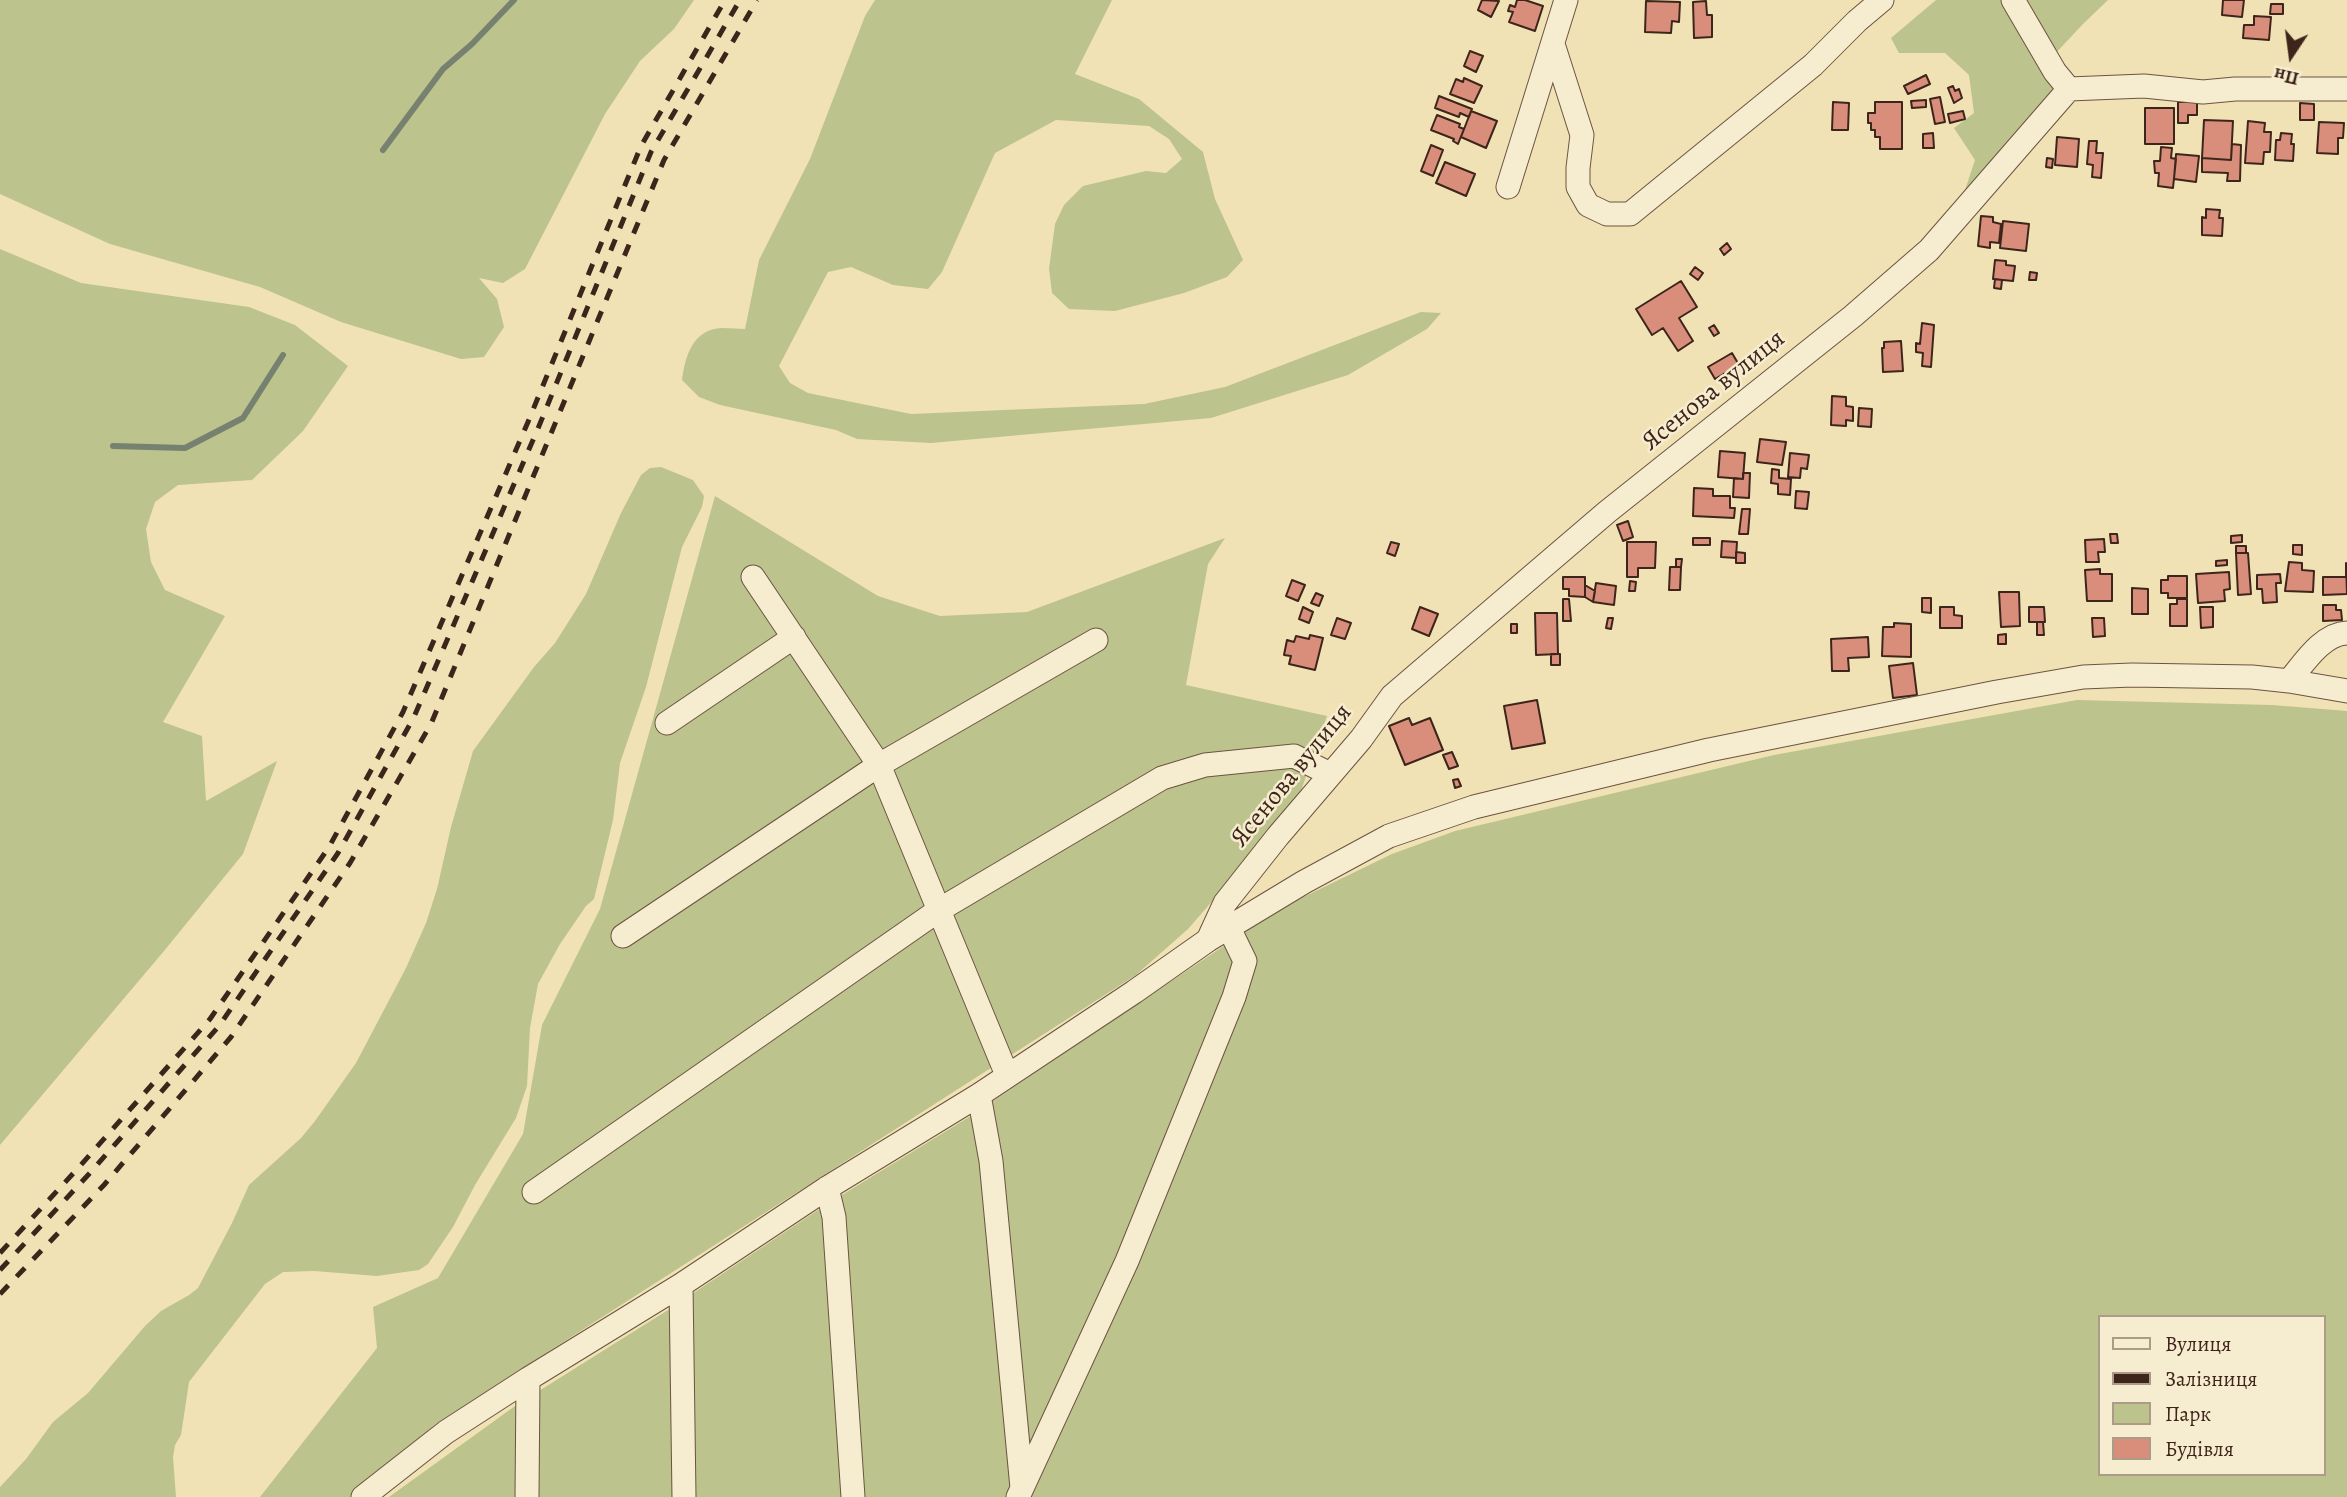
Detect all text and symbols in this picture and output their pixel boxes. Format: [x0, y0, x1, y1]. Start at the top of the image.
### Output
north arrow [2256, 21, 2326, 91]
text: Пн [2271, 61, 2301, 92]
street label: Ясенова вулиця [1636, 324, 1792, 458]
street label: Ясенова вулиця [1225, 698, 1359, 854]
legend [2098, 1315, 2326, 1476]
text: Вулиця [2165, 1330, 2231, 1358]
text: Залізниця [2165, 1365, 2257, 1393]
text: Парк [2165, 1400, 2211, 1428]
text: Будівля [2165, 1435, 2234, 1463]

